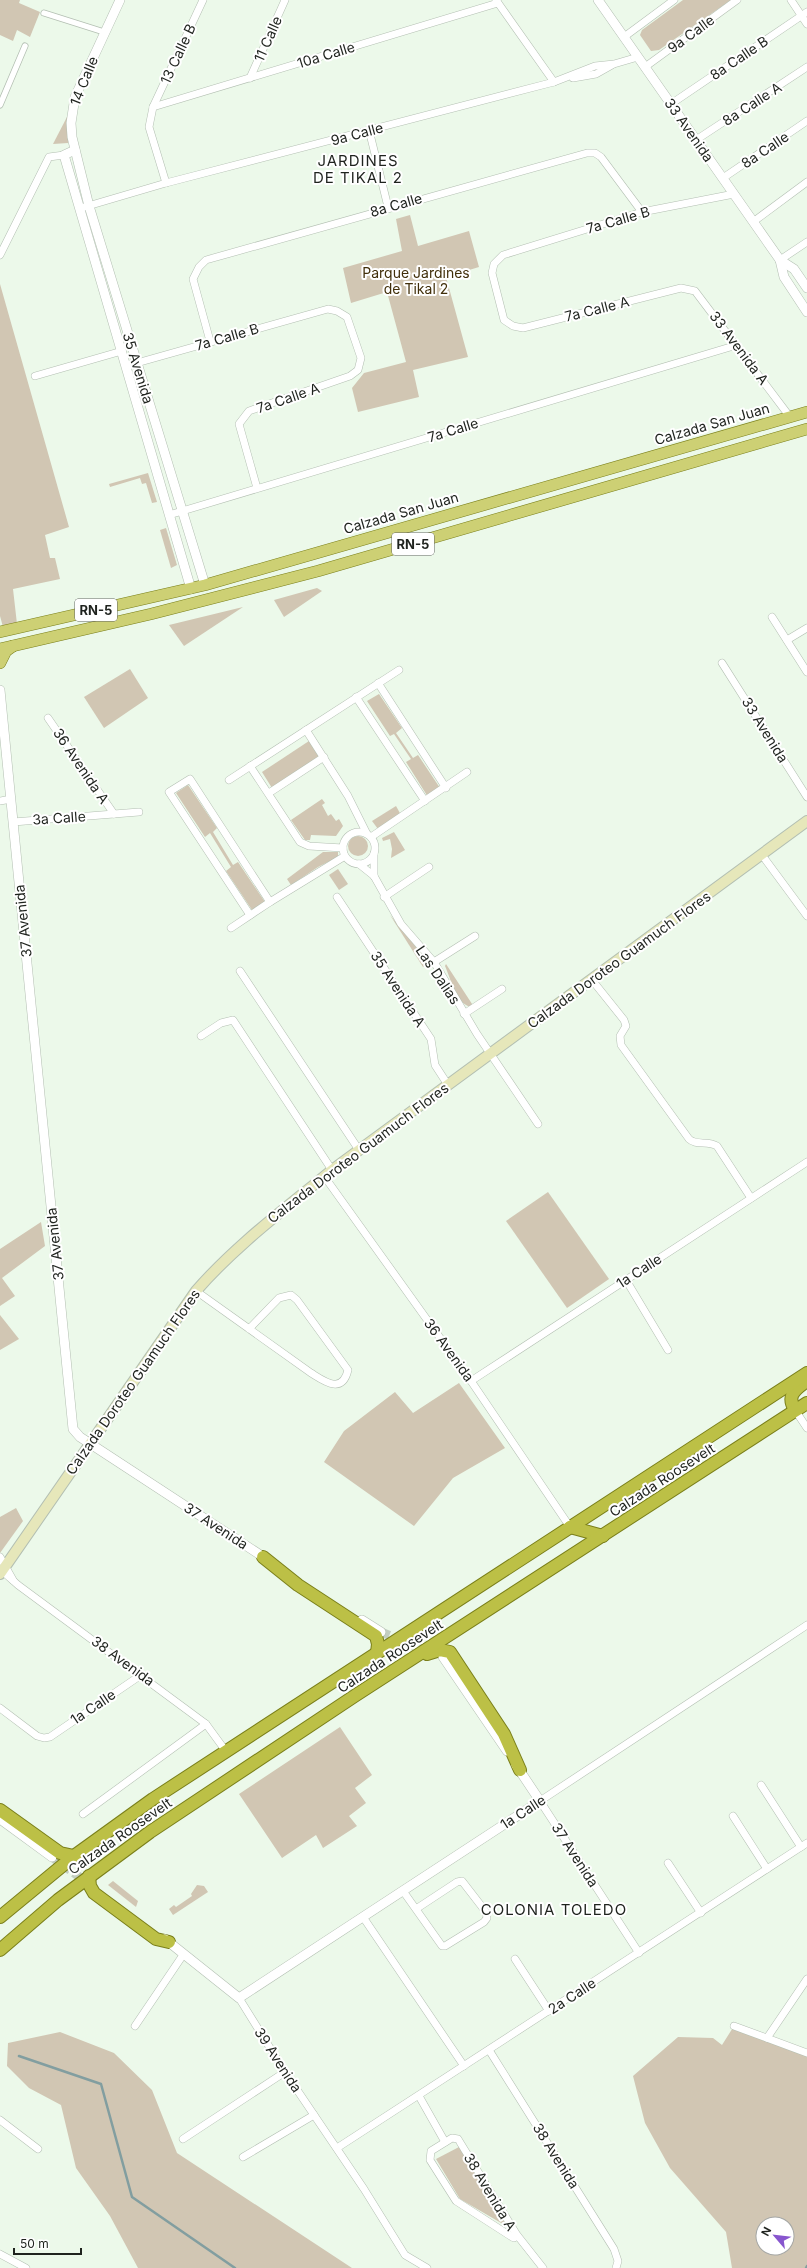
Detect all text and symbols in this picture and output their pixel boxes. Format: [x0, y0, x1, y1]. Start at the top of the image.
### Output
street label: 9a Calle [664, 11, 717, 56]
street label: 11 Calle [250, 13, 285, 64]
street label: 13 Calle B [156, 21, 199, 87]
street label: 8a Calle B [706, 32, 771, 83]
street label: 10a Calle [295, 38, 357, 71]
street label: 14 Calle [66, 54, 101, 108]
street label: 8a Calle A [719, 78, 785, 129]
street label: 33 Avenida [661, 95, 718, 165]
street label: 9a Calle [329, 118, 385, 149]
street label: 8a Calle [738, 128, 792, 172]
district label: JARDINES DE TIKAL 2 [313, 151, 403, 187]
street label: 8a Calle [368, 189, 424, 220]
street label: 7a Calle B [584, 202, 652, 237]
park label: Parque Jardines de Tikal 2 [362, 264, 470, 297]
street label: 7a Calle A [563, 292, 631, 325]
street label: 33 Avenida A [706, 308, 773, 388]
street label: 7a Calle B [193, 319, 261, 354]
street label: 35 Avenida [120, 330, 157, 406]
street label: 7a Calle A [254, 379, 322, 416]
street label: Calzada San Juan [652, 399, 771, 448]
street label: 7a Calle [425, 414, 480, 445]
street label: Calzada San Juan [341, 488, 460, 537]
road number: RN-5 [392, 533, 434, 555]
road number: RN-5 [75, 599, 117, 621]
street label: 33 Avenida [739, 694, 792, 766]
street label: 36 Avenida A [50, 725, 113, 807]
street label: 3a Calle [32, 807, 86, 828]
street label: 37 Avenida [10, 884, 35, 958]
street label: Calzada Doroteo Guamuch Flores [524, 887, 714, 1032]
street label: Las Dalias [413, 942, 464, 1007]
street label: 35 Avenida A [368, 948, 429, 1030]
street label: Calzada Doroteo Guamuch Flores [264, 1079, 452, 1226]
street label: 37 Avenida [42, 1207, 67, 1281]
street label: 1a Calle [613, 1250, 665, 1291]
street label: Calzada Doroteo Guamuch Flores [62, 1286, 203, 1478]
street label: 36 Avenida [421, 1315, 478, 1385]
street label: Calzada Roosevelt [606, 1439, 718, 1520]
street label: 37 Avenida [181, 1499, 252, 1553]
street label: Calzada Roosevelt [334, 1615, 446, 1696]
street label: 38 Avenida [88, 1632, 158, 1689]
street label: 1a Calle [67, 1685, 118, 1728]
street label: 1a Calle [497, 1791, 549, 1832]
street label: Calzada Roosevelt [65, 1793, 175, 1878]
street label: 37 Avenida [548, 1819, 602, 1890]
district label: COLONIA TOLEDO [481, 1900, 627, 1919]
street label: 2a Calle [545, 1974, 599, 2017]
street label: 39 Avenida [251, 2024, 306, 2095]
street label: 38 Avenida [530, 2120, 583, 2192]
street label: 38 Avenida A [461, 2150, 520, 2234]
north arrow [755, 2216, 795, 2256]
text: N [758, 2224, 774, 2238]
scale bar [14, 2230, 81, 2256]
text: 50 m [20, 2236, 49, 2251]

